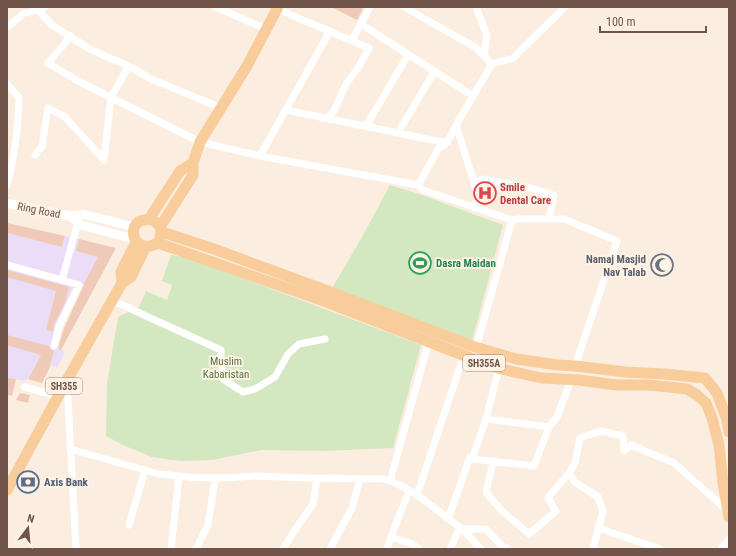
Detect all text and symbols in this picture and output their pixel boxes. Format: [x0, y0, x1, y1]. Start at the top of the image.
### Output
scale bar [600, 8, 706, 34]
text: 100 m [606, 15, 636, 29]
hospital icon: Smile Dental Care [472, 180, 498, 206]
place label: Smile Dental Care [500, 181, 551, 207]
street label: Ring Road [16, 200, 62, 221]
sports icon: Dasra Maidan [407, 250, 433, 276]
mosque icon: Namaj Masjid Nav Talab [649, 252, 675, 278]
place label: Namaj Masjid Nav Talab [586, 253, 647, 279]
place label: Dasra Maidan [436, 257, 496, 270]
park label: Muslim Kabaristan [203, 355, 249, 381]
road number: SH355A [463, 355, 505, 371]
road number: SH355 [46, 378, 82, 394]
bank icon: Axis Bank [15, 469, 41, 495]
place label: Axis Bank [44, 476, 89, 489]
north arrow [8, 508, 48, 548]
text: N [26, 512, 36, 526]

